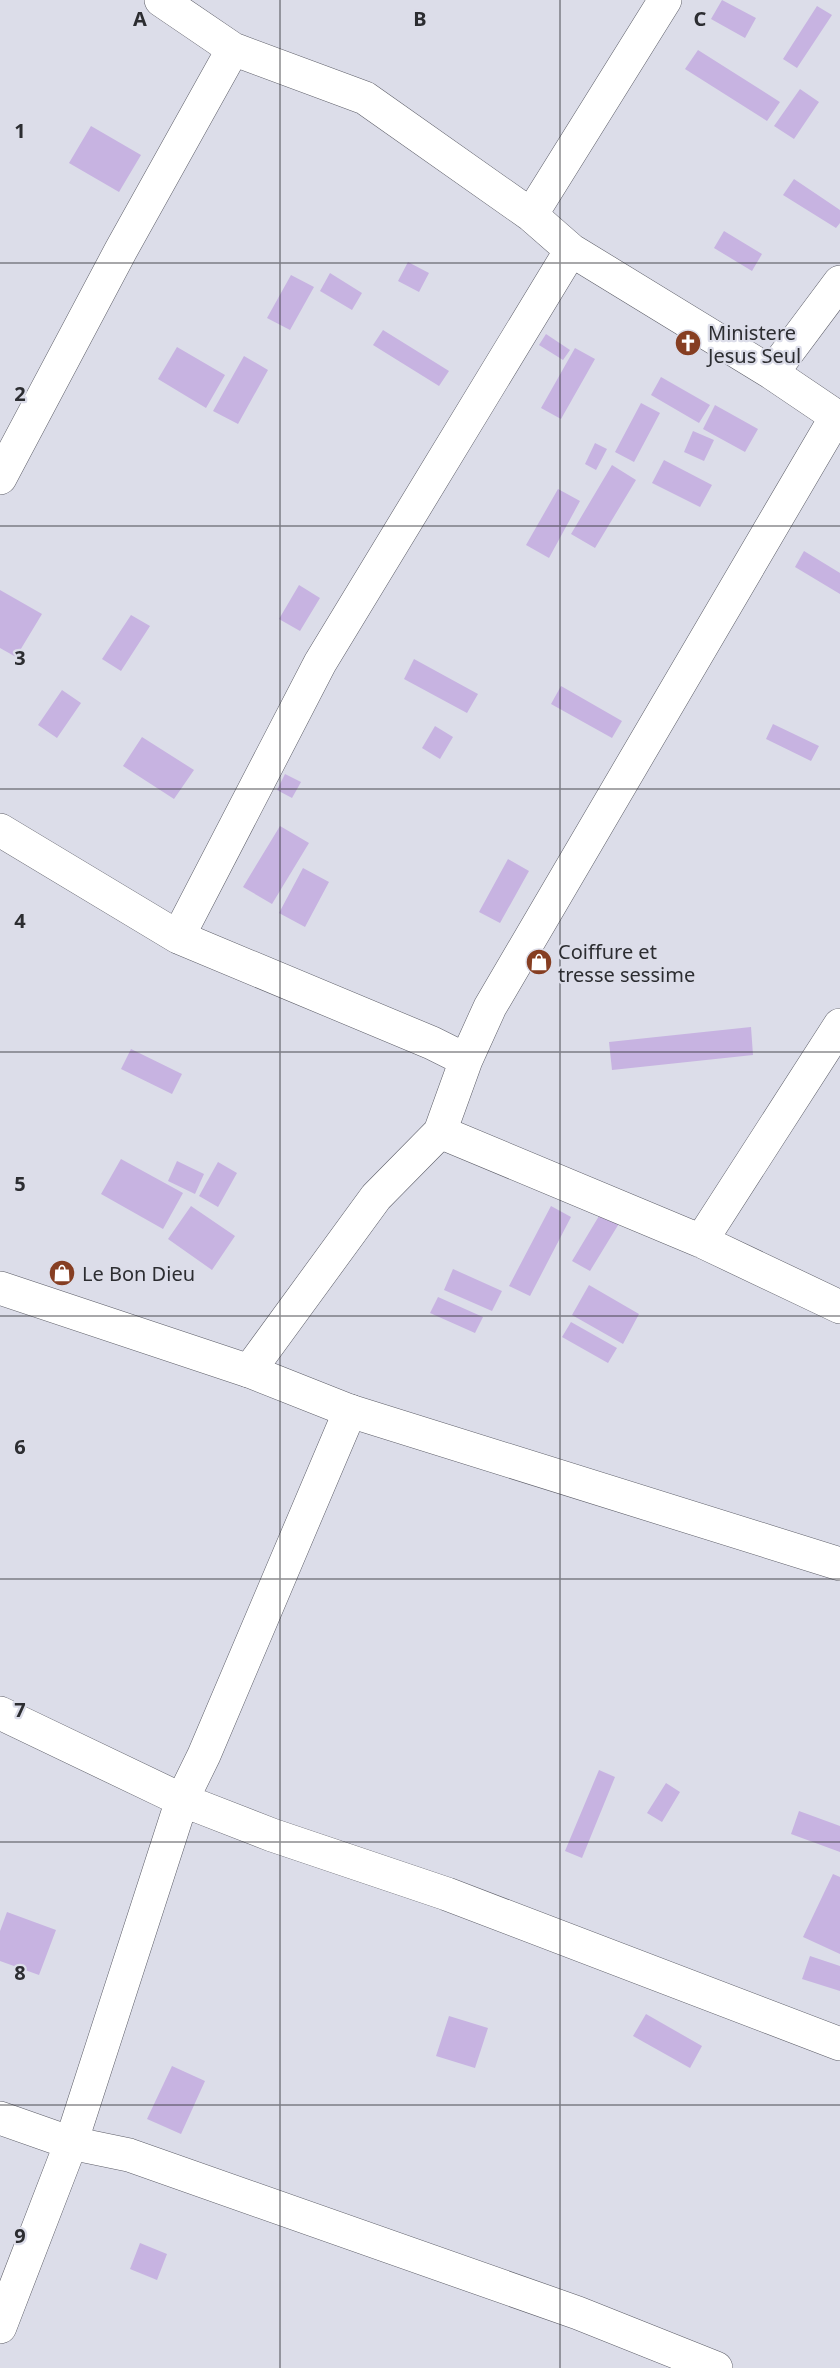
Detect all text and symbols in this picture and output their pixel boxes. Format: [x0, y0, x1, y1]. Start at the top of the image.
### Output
text: A [133, 5, 147, 32]
text: B [413, 5, 427, 32]
text: C [694, 5, 707, 32]
text: 1 [14, 117, 26, 144]
place label: Ministere Jesus Seul [706, 319, 801, 369]
church icon: Ministere Jesus Seul [673, 328, 703, 358]
text: 2 [14, 380, 26, 407]
text: 3 [14, 644, 26, 671]
text: 4 [14, 907, 26, 934]
place label: Coiffure et tresse sessime [558, 938, 695, 988]
shop icon: Coiffure et tresse sessime [524, 947, 554, 977]
text: 5 [14, 1170, 26, 1197]
shop icon: Le Bon Dieu [47, 1258, 77, 1288]
place label: Le Bon Dieu [82, 1260, 195, 1287]
text: 6 [14, 1433, 26, 1460]
text: 7 [14, 1696, 26, 1723]
text: 8 [14, 1959, 26, 1986]
text: 9 [14, 2222, 26, 2249]

